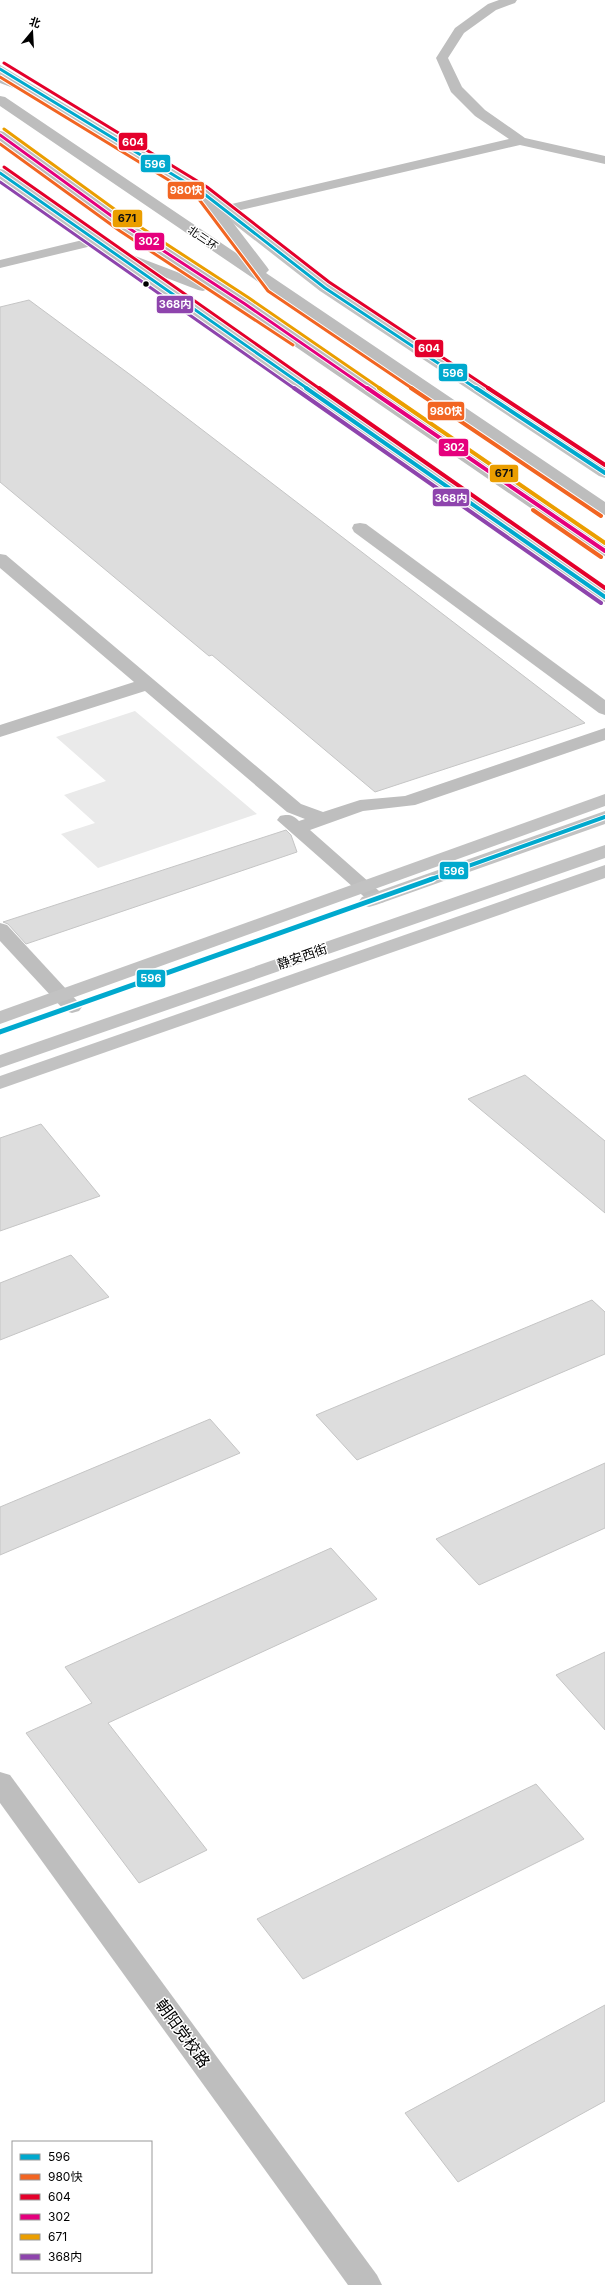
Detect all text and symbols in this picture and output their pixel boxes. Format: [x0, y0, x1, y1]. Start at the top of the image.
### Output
north arrow [12, 12, 52, 52]
text: 北 [28, 14, 42, 31]
line badge: 604 [118, 132, 148, 151]
text: 604 [122, 135, 144, 149]
line badge: 596 [140, 154, 171, 173]
text: 596 [144, 157, 166, 171]
line badge: 980快 [167, 181, 205, 200]
text: 980快 [170, 183, 202, 197]
line badge: 671 [112, 209, 143, 228]
text: 671 [118, 211, 136, 225]
street label: 北三环 [185, 223, 221, 253]
line badge: 302 [134, 232, 165, 251]
text: 302 [138, 234, 160, 248]
unlabelled marker [141, 279, 151, 289]
line badge: 368内 [156, 295, 194, 314]
text: 368内 [159, 297, 191, 311]
line badge: 604 [414, 339, 444, 358]
text: 604 [418, 341, 440, 355]
line badge: 596 [438, 363, 468, 382]
text: 596 [442, 366, 464, 380]
line badge: 980快 [427, 401, 465, 421]
text: 980快 [430, 404, 462, 418]
line badge: 302 [438, 438, 469, 457]
text: 302 [443, 440, 465, 454]
line badge: 671 [489, 464, 519, 483]
text: 671 [495, 466, 513, 480]
line badge: 368内 [432, 488, 470, 507]
text: 368内 [435, 491, 467, 505]
line badge: 596 [439, 861, 469, 880]
text: 596 [443, 864, 465, 878]
street label: 静安西街 [275, 940, 329, 972]
line badge: 596 [136, 969, 166, 988]
text: 596 [140, 971, 162, 985]
street label: 朝阳党校路 [151, 1995, 215, 2071]
legend [12, 2141, 152, 2273]
text: 596 [48, 2149, 70, 2164]
text: 980快 [48, 2169, 82, 2184]
text: 604 [48, 2189, 71, 2204]
text: 302 [48, 2209, 70, 2224]
text: 671 [48, 2229, 67, 2244]
text: 368内 [48, 2249, 82, 2264]

